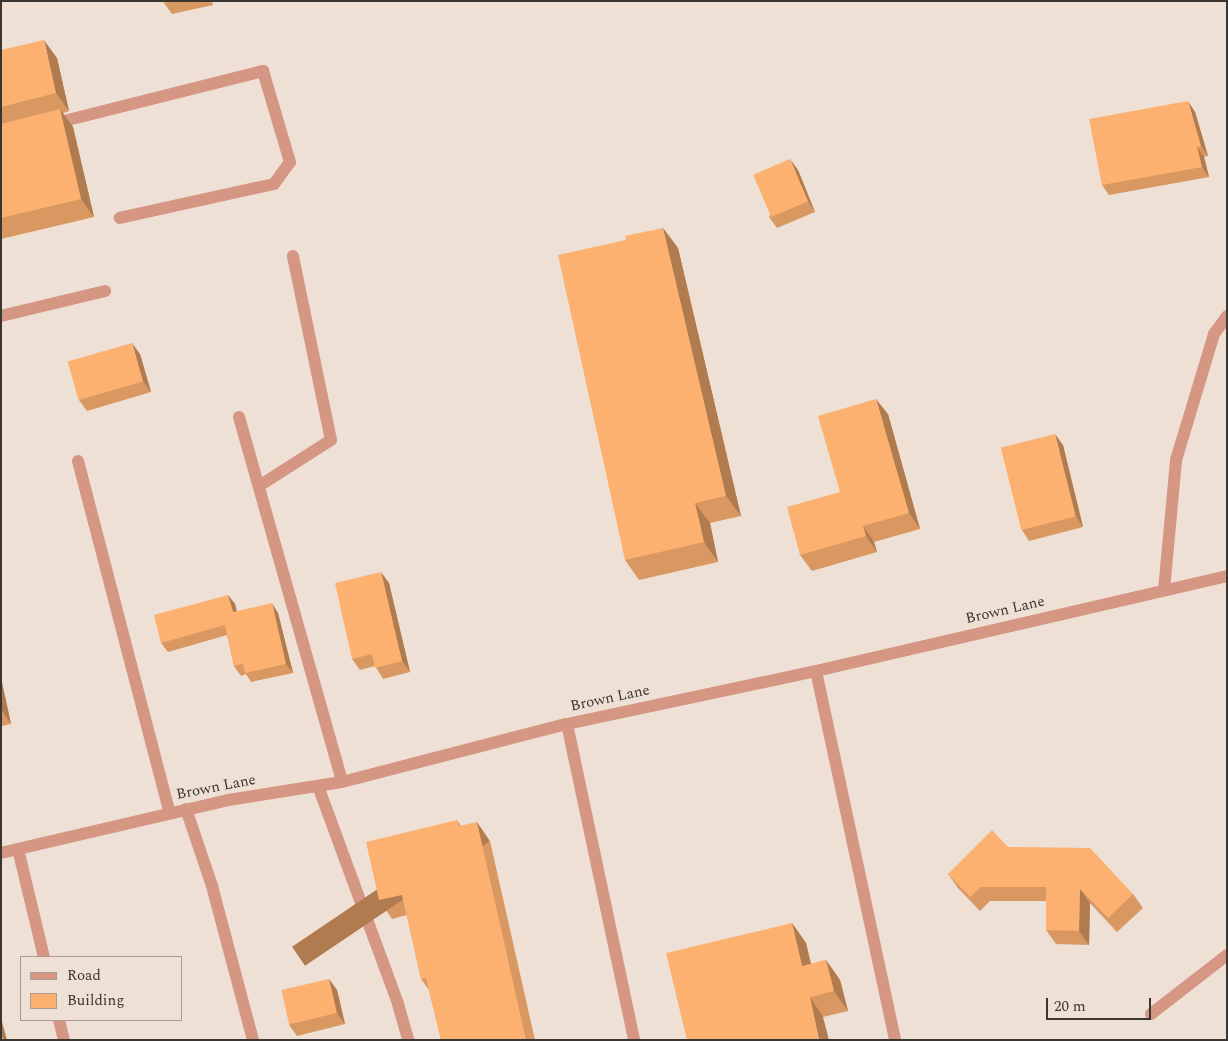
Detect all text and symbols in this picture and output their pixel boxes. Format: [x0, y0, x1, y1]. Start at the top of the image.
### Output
street label: Brown Lane [964, 592, 1046, 628]
street label: Brown Lane [569, 681, 651, 715]
street label: Brown Lane [175, 770, 257, 804]
legend [20, 956, 182, 1021]
text: Road [67, 964, 101, 987]
scale bar [1048, 988, 1153, 1020]
text: Building [67, 989, 124, 1012]
text: 20 m [1054, 995, 1086, 1018]

